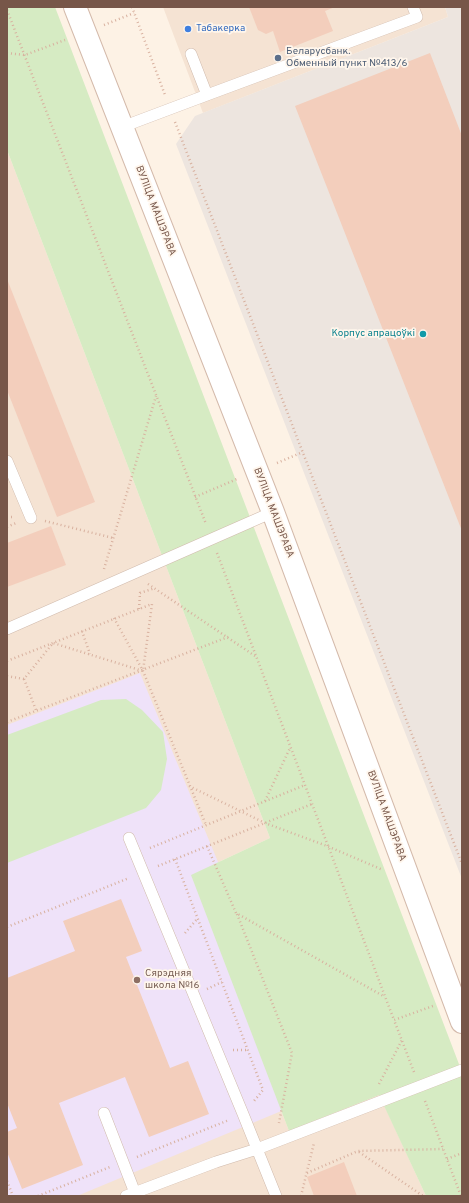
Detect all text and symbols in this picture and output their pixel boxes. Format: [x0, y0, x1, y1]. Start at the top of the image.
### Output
place label: Табакерка [196, 23, 245, 35]
marker: Табакерка [183, 24, 193, 34]
place label: Беларусбанк. Обменный пункт №413/6 [286, 46, 407, 70]
marker: Беларусбанк. Обменный пункт №413/6 [273, 53, 283, 63]
street label: ВУЛІЦА МАШЭРАВА [132, 164, 178, 258]
place label: Корпус апрацоўкі [331, 328, 415, 340]
marker: Корпус апрацоўкі [418, 329, 428, 339]
street label: ВУЛІЦА МАШЭРАВА [250, 466, 296, 560]
street label: ВУЛІЦА МАШЭРАВА [364, 769, 408, 863]
place label: Сярэдняя школа №16 [145, 968, 199, 992]
marker: Сярэдняя школа №16 [132, 975, 142, 985]

